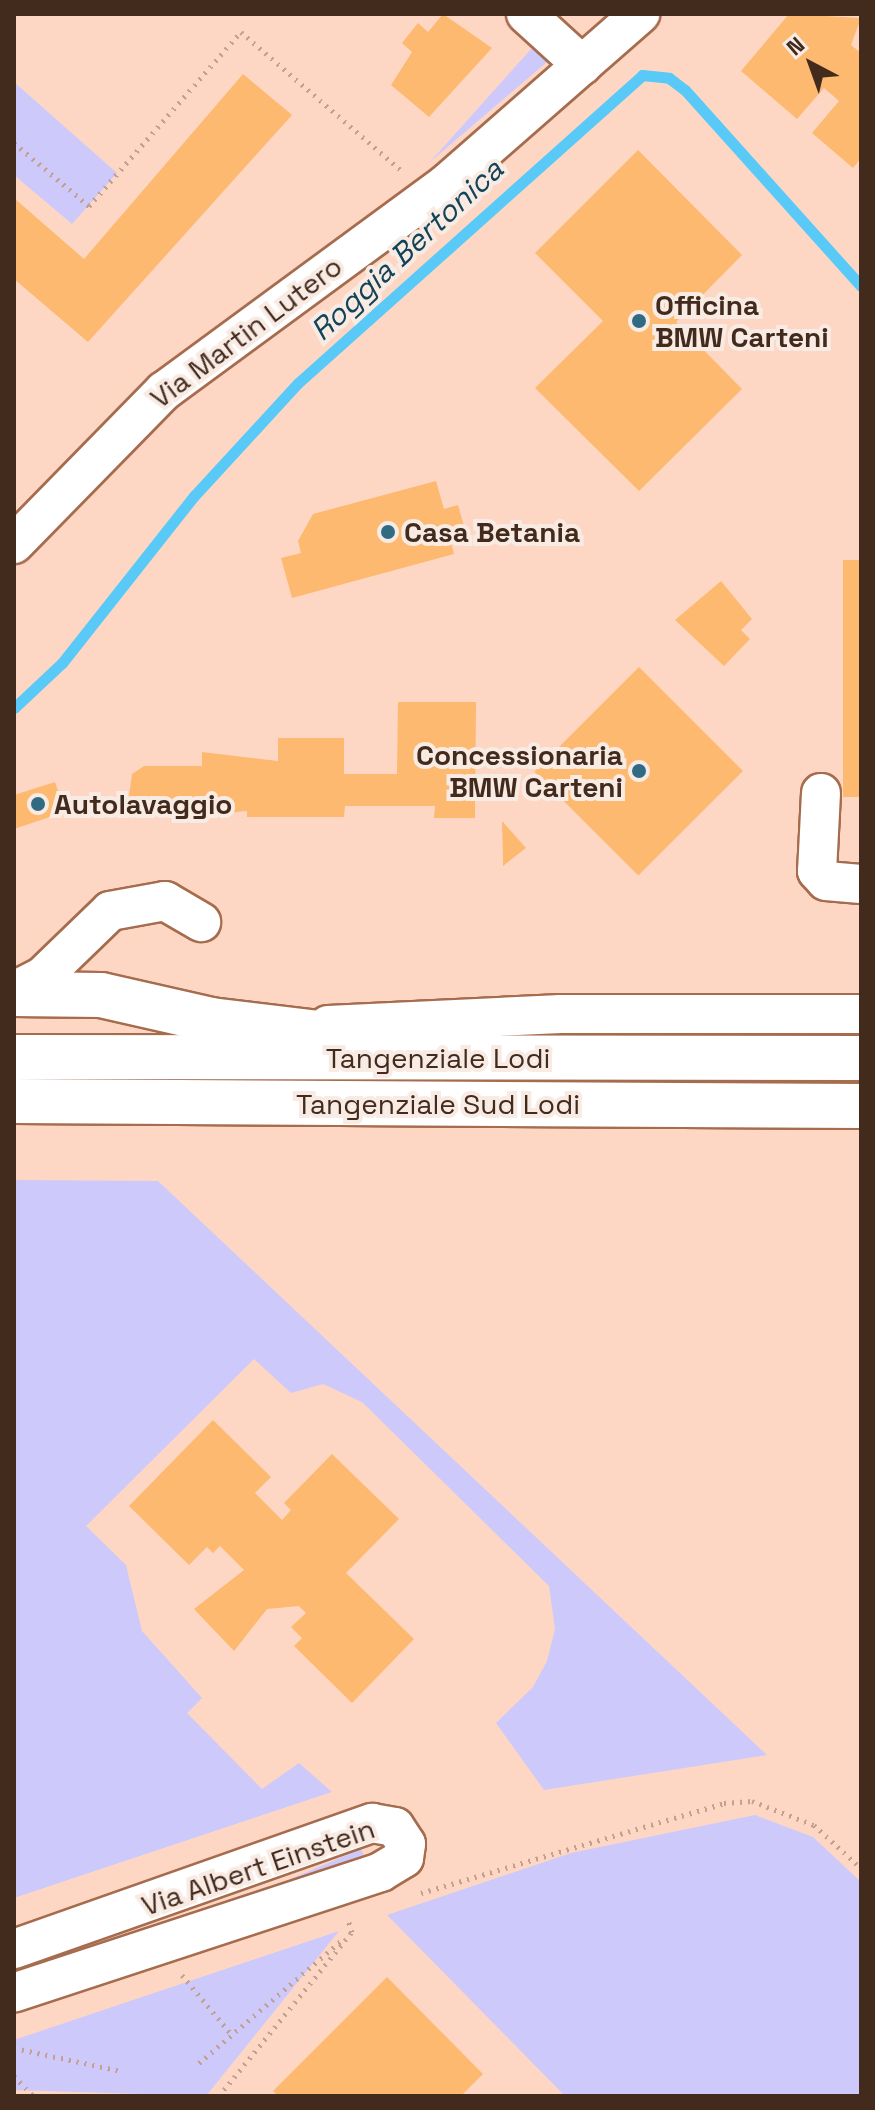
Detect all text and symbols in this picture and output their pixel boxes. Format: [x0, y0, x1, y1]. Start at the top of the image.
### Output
north arrow [771, 24, 851, 104]
text: N [781, 30, 810, 61]
water label: Roggia Bertonica [303, 152, 511, 348]
street label: Via Martin Lutero [144, 249, 348, 415]
place label: Officina BMW Carteni [655, 288, 829, 354]
marker: Officina BMW Carteni [630, 312, 648, 330]
place label: Casa Betania [404, 515, 580, 549]
marker: Casa Betania [379, 523, 397, 541]
place label: Concessionaria BMW Carteni [416, 738, 623, 804]
marker: Concessionaria BMW Carteni [630, 762, 648, 780]
place label: Autolavaggio [54, 787, 232, 821]
marker: Autolavaggio [29, 795, 47, 813]
street label: Tangenziale Lodi [326, 1041, 550, 1075]
street label: Tangenziale Sud Lodi [296, 1087, 580, 1121]
street label: Via Albert Einstein [137, 1811, 379, 1923]

